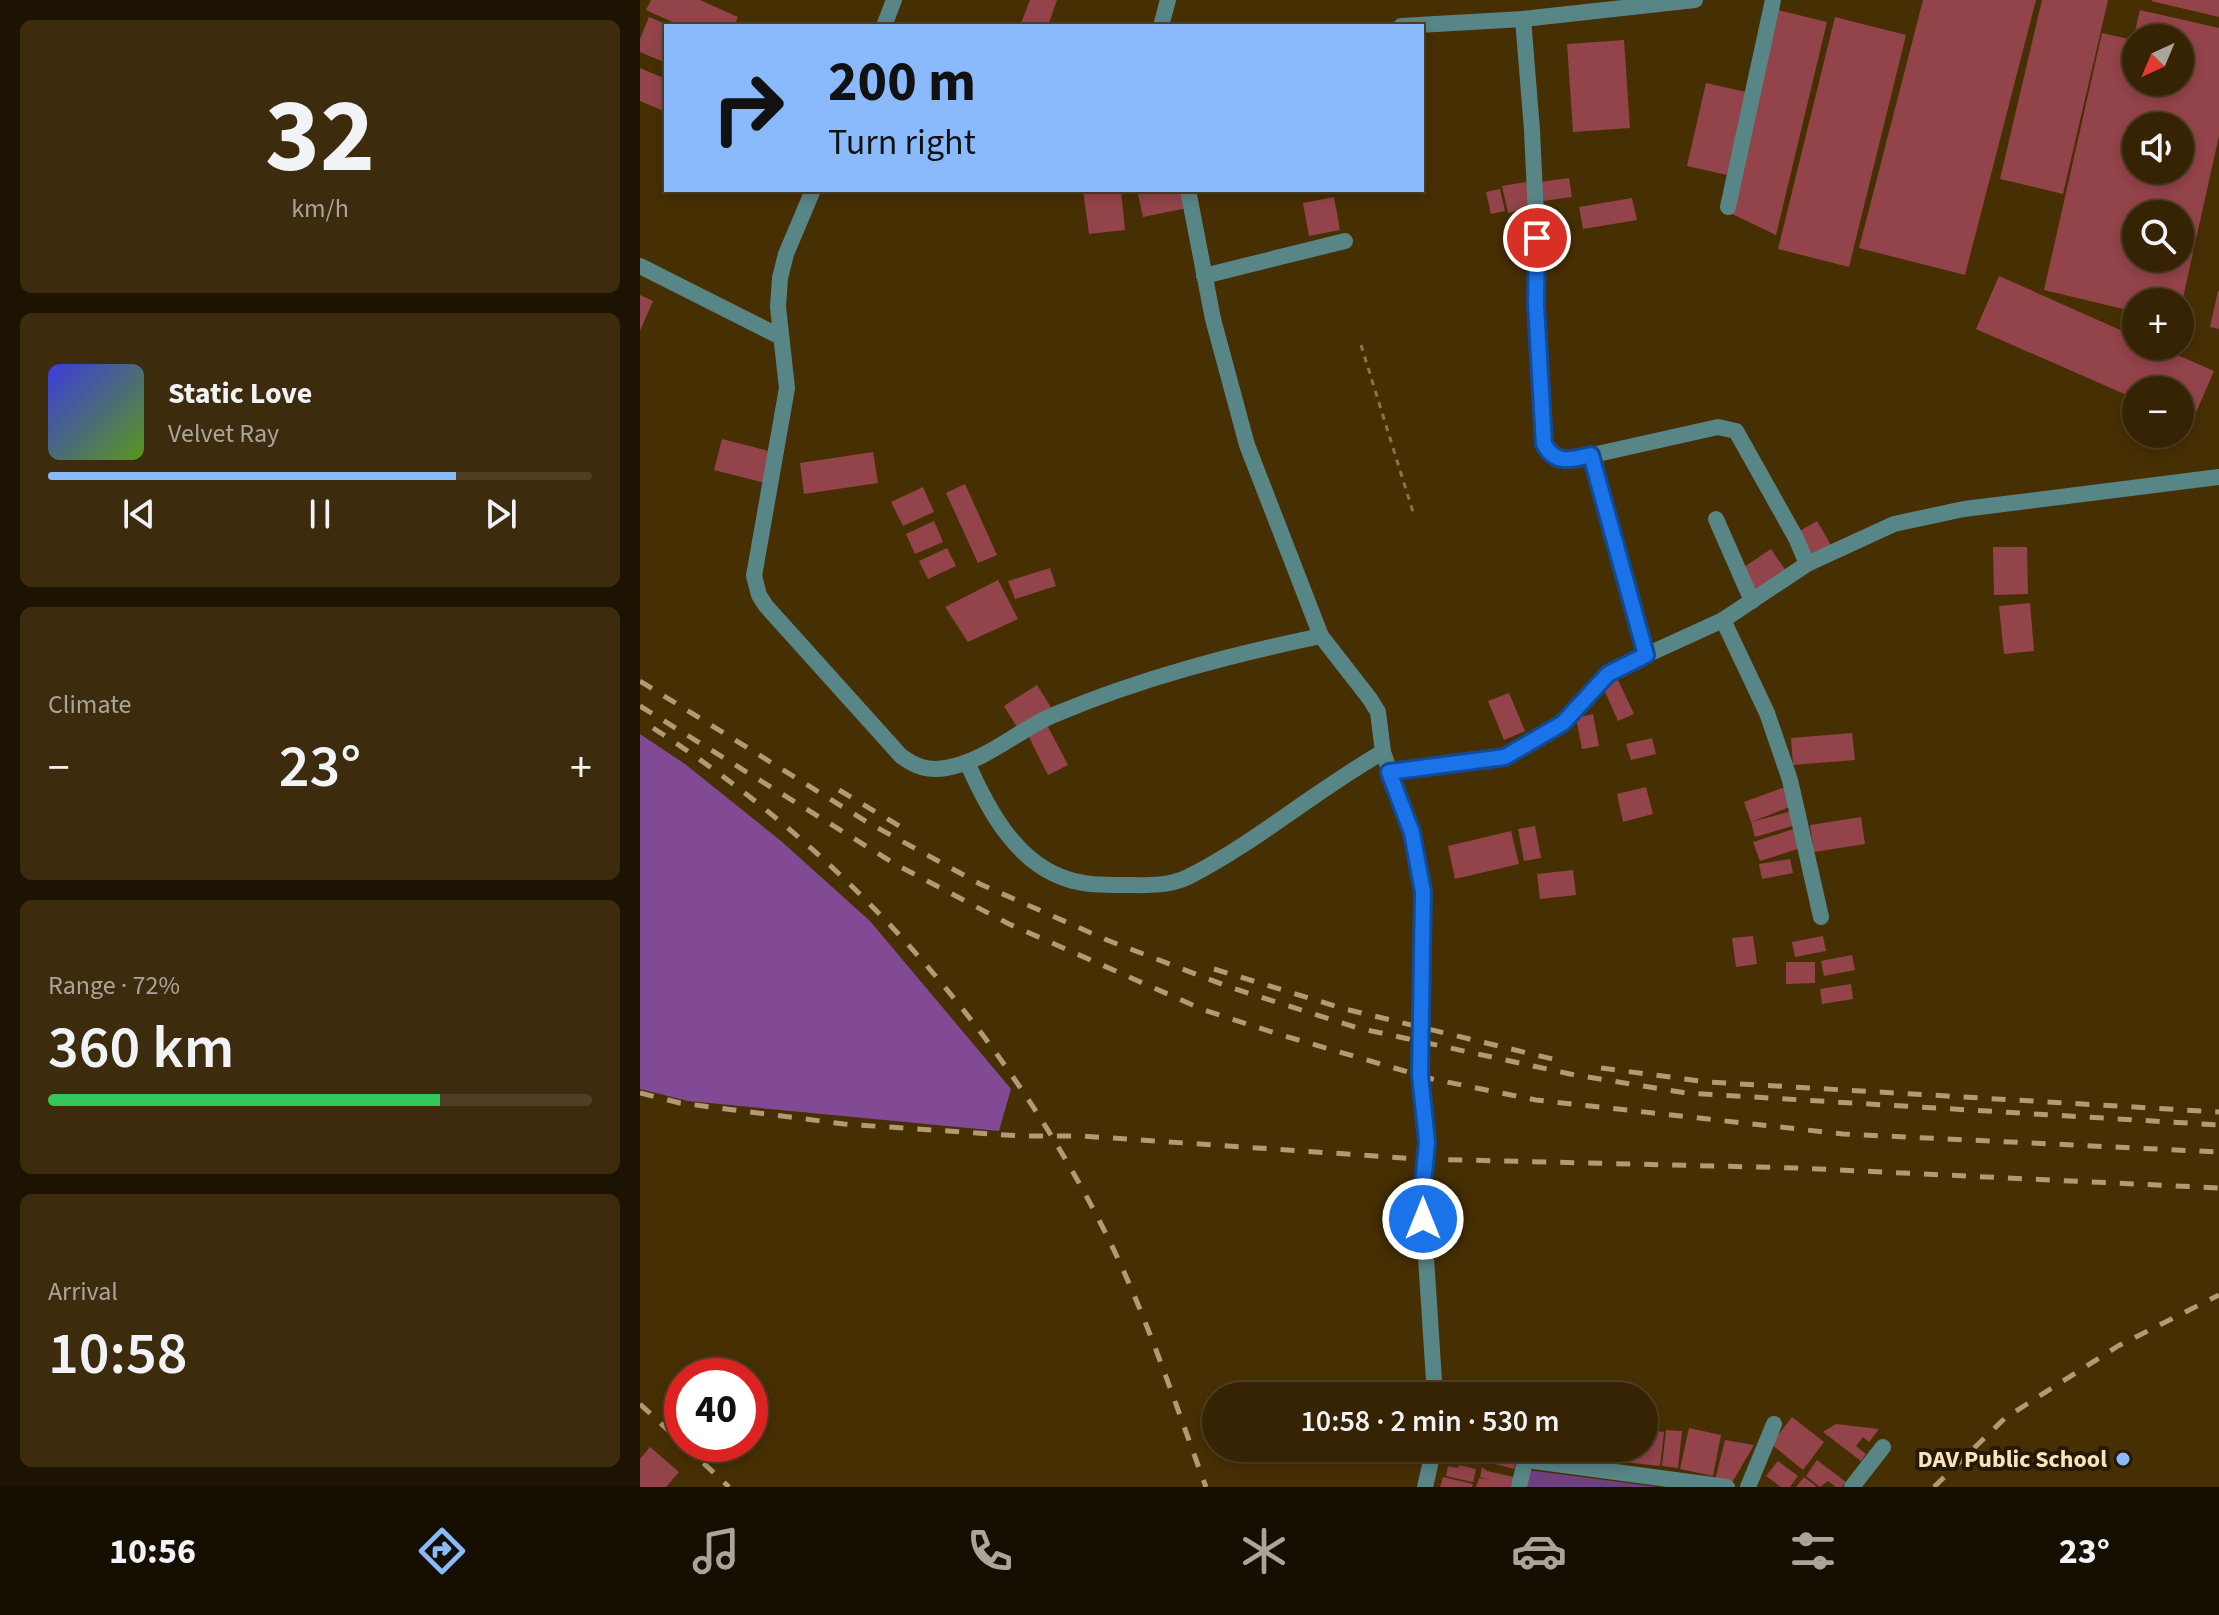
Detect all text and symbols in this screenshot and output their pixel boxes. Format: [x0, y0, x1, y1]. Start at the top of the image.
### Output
north arrow [2122, 24, 2194, 96]
map controls [2122, 24, 2194, 448]
text: 200 m [828, 43, 976, 122]
icon: right [696, 56, 800, 160]
text: 32 [265, 64, 375, 212]
button: sound [2122, 112, 2194, 184]
text: Turn right [828, 117, 976, 168]
text: km/h [291, 190, 349, 227]
button: search [2122, 200, 2194, 272]
pin [1503, 204, 1571, 272]
icon: arrive [1515, 216, 1559, 260]
button: + [2122, 288, 2194, 360]
text: Static Love [168, 372, 312, 415]
button: − [2122, 376, 2194, 448]
text: Velvet Ray [168, 415, 279, 452]
icon: previous [117, 492, 161, 536]
icon: pause [298, 492, 342, 536]
icon: next [479, 492, 523, 536]
text: Climate [48, 686, 132, 723]
text: 23° [279, 725, 361, 810]
text: − [48, 737, 70, 800]
text: + [570, 737, 592, 800]
text: Range · 72% [48, 967, 180, 1004]
text: 360 km [48, 1006, 234, 1091]
position arrow [1381, 1177, 1465, 1261]
text: Arrival [48, 1273, 118, 1310]
text: 10:58 [48, 1312, 188, 1397]
speed limit sign: 40 [664, 1358, 768, 1462]
text: 10:58 · 2 min · 530 m [1300, 1400, 1560, 1443]
place label: DAV Public School [1918, 1442, 2107, 1477]
marker: DAV Public School [2114, 1450, 2132, 1468]
icon: directions [414, 1523, 470, 1579]
icon: music [688, 1523, 744, 1579]
icon: phone [962, 1523, 1018, 1579]
icon: climate [1236, 1523, 1292, 1579]
icon: car [1511, 1523, 1567, 1579]
icon: filters [1785, 1523, 1841, 1579]
text: 10:56 [109, 1526, 196, 1577]
text: 23° [2059, 1526, 2110, 1577]

